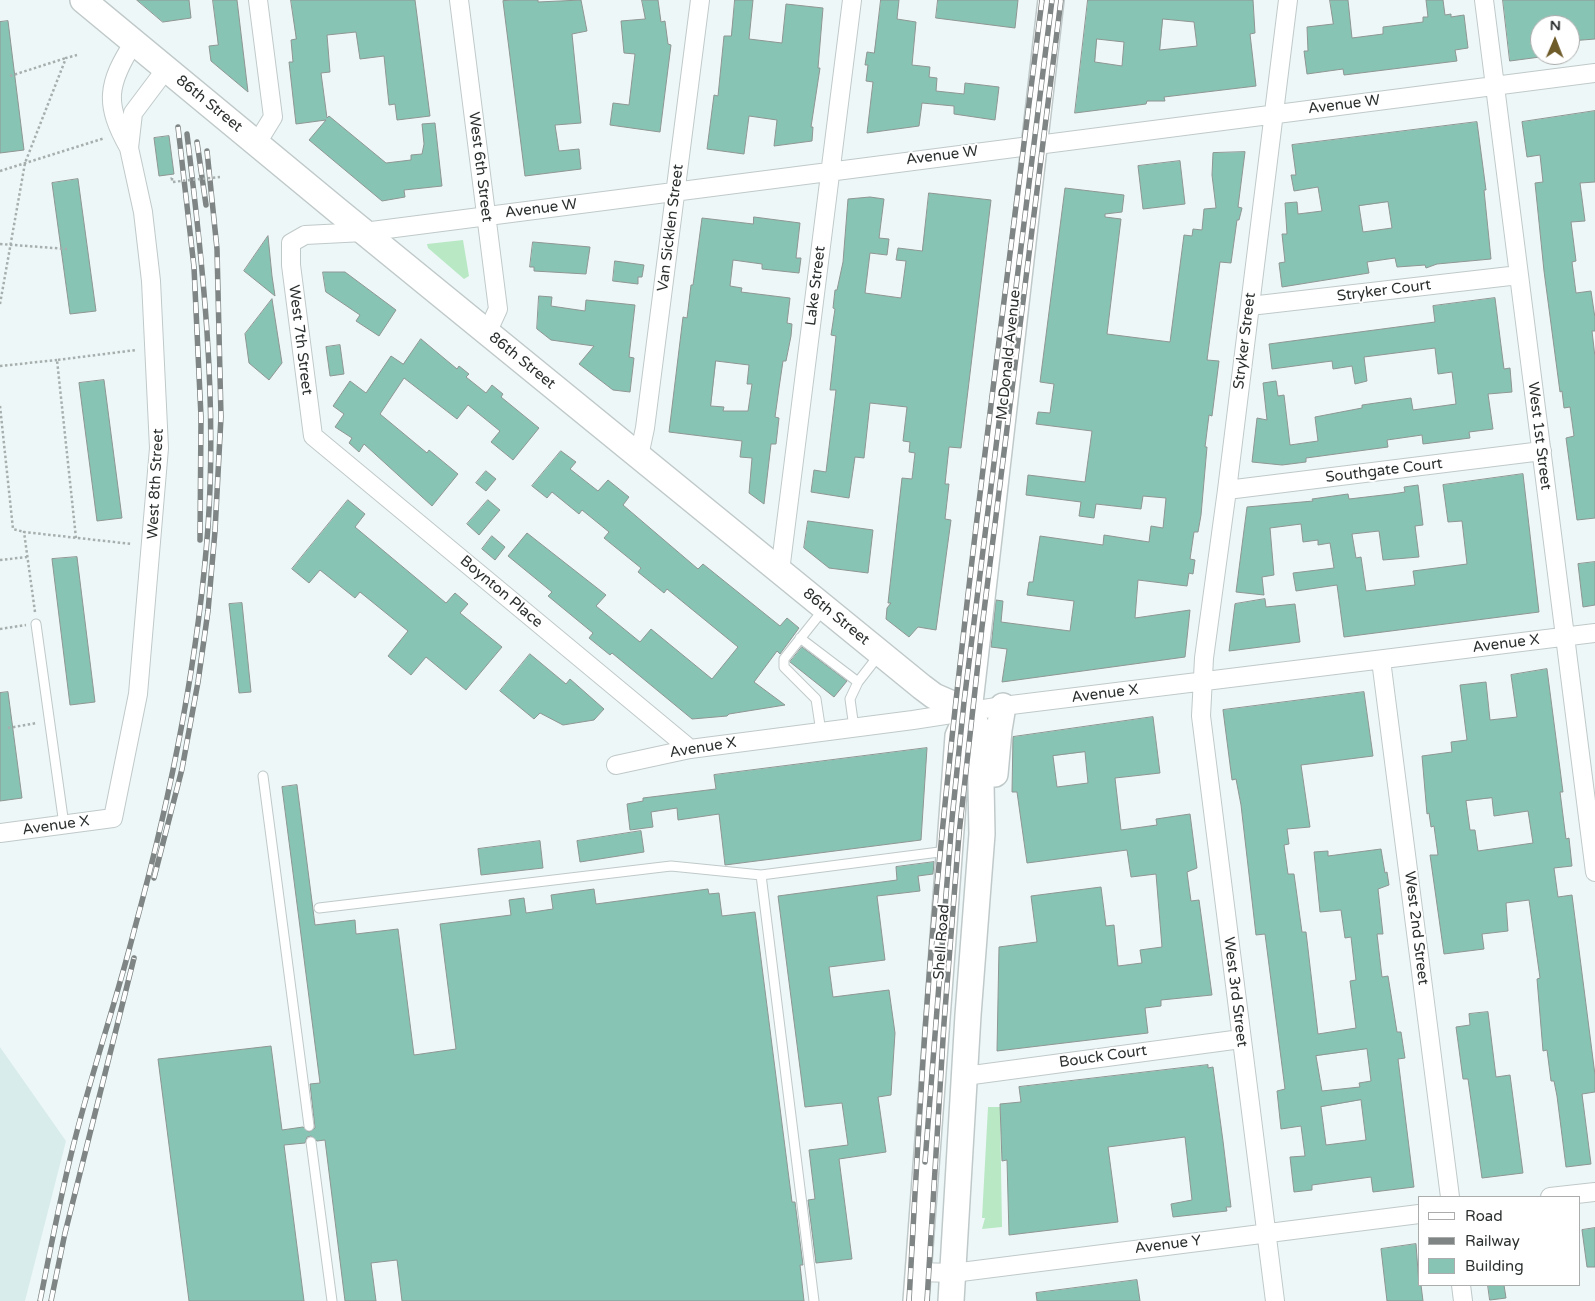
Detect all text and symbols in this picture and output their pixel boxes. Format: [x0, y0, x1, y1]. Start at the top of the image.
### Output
north arrow [1530, 15, 1580, 65]
text: N [1549, 17, 1561, 34]
street label: 86th Street [172, 72, 246, 136]
street label: Avenue W [1307, 92, 1381, 118]
street label: West 6th Street [464, 111, 496, 223]
street label: Avenue W [905, 143, 979, 169]
street label: Van Sicklen Street [654, 163, 688, 293]
street label: Avenue W [504, 196, 578, 222]
street label: Lake Street [802, 245, 830, 327]
street label: Stryker Court [1336, 276, 1432, 306]
street label: West 7th Street [284, 284, 316, 396]
street label: McDonald Avenue [993, 289, 1025, 421]
street label: Stryker Street [1230, 292, 1260, 390]
street label: 86th Street [485, 329, 559, 393]
street label: West 1st Street [1523, 381, 1555, 491]
street label: West 8th Street [144, 428, 168, 540]
street label: Southgate Court [1324, 455, 1444, 487]
street label: Boynton Place [456, 552, 546, 632]
street label: 86th Street [799, 585, 873, 649]
street label: Avenue X [1471, 631, 1541, 657]
street label: Avenue X [1070, 681, 1140, 707]
street label: Avenue X [668, 734, 738, 762]
street label: Avenue X [21, 812, 91, 840]
street label: West 2nd Street [1400, 870, 1432, 986]
street label: Shell Road [930, 904, 954, 980]
street label: West 3rd Street [1219, 936, 1251, 1048]
street label: Bouck Court [1058, 1042, 1148, 1072]
legend [1418, 1196, 1580, 1286]
text: Road [1465, 1207, 1503, 1225]
street label: Avenue Y [1134, 1232, 1202, 1258]
text: Railway [1465, 1232, 1520, 1250]
text: Building [1465, 1257, 1524, 1275]

